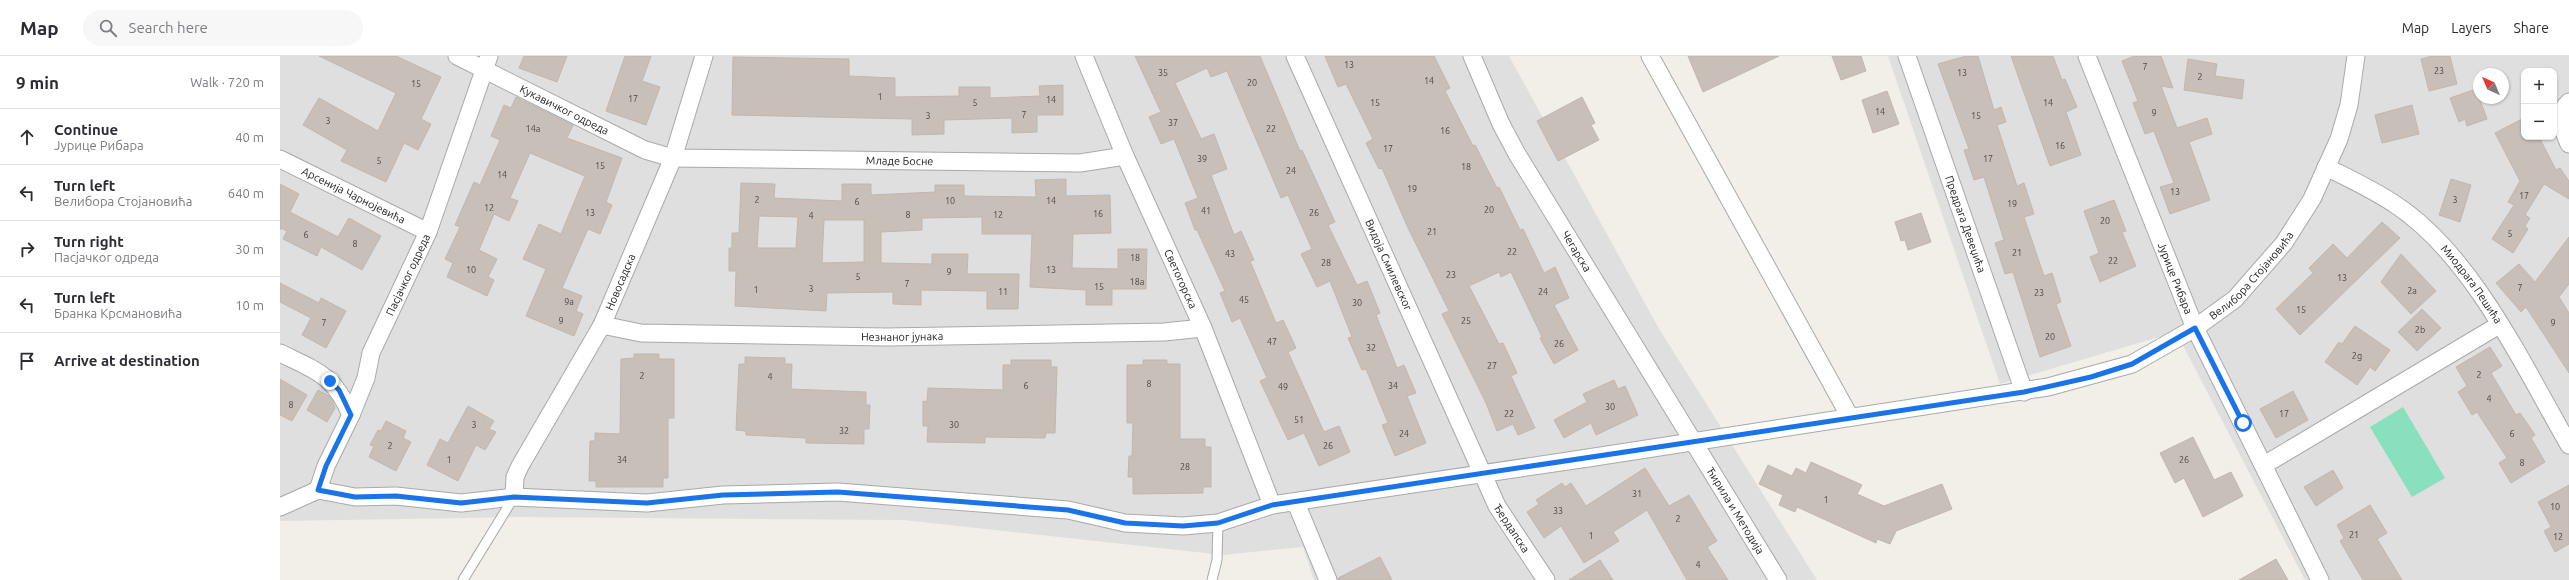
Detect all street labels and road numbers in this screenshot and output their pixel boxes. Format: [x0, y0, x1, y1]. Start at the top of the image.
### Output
street label: Кукавичког одреда [518, 82, 611, 137]
street label: Младе Босне [866, 154, 934, 167]
street label: Арсенија Чарнојевића [300, 165, 407, 226]
street label: Предрага Девеџића [1943, 174, 1988, 274]
street label: Видоја Смилевског [1363, 217, 1415, 313]
street label: Чегарска [1560, 229, 1594, 274]
street label: Велибора Стојановића [2207, 229, 2296, 322]
street label: Пасјачког одреда [383, 232, 432, 318]
street label: Јурице Рибара [2156, 241, 2195, 316]
street label: Миодрага Пешића [2439, 242, 2504, 326]
street label: Светогорска [1162, 247, 1199, 310]
street label: Новосадска [603, 252, 638, 312]
street label: Незнаног јунака [861, 330, 943, 343]
street label: Ћирила и Методија [1704, 465, 1767, 556]
street label: Ђердапска [1491, 502, 1532, 555]

